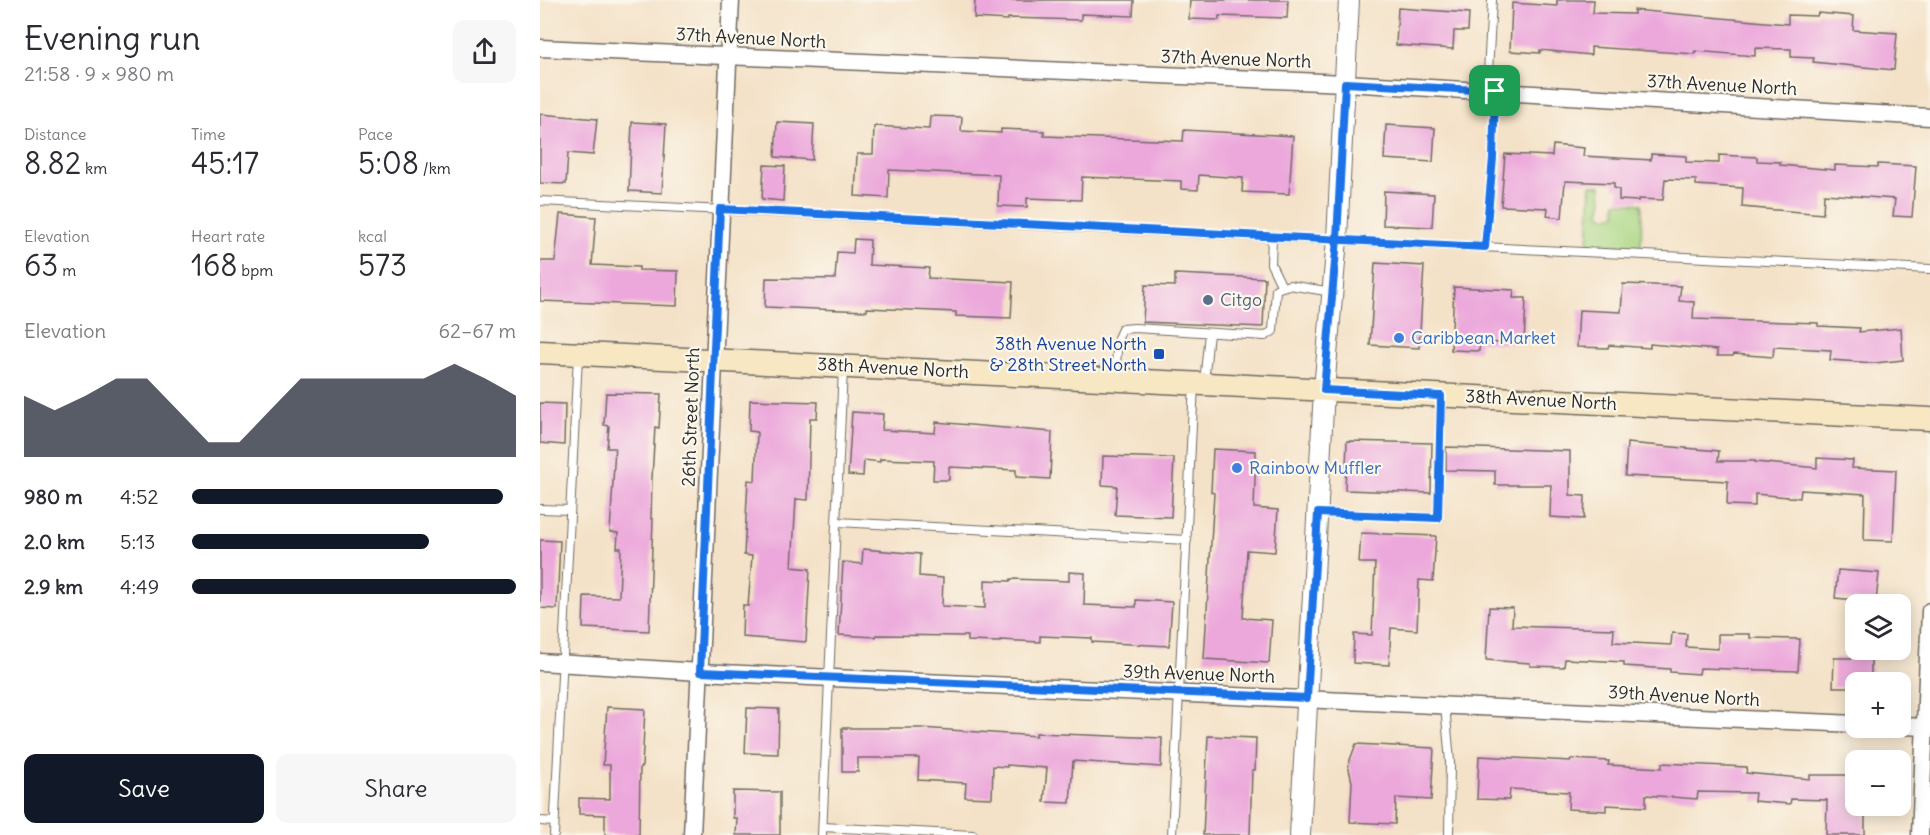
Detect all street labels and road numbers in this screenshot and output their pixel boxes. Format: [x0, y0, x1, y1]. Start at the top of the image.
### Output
street label: 37th Avenue North [675, 22, 827, 53]
street label: 37th Avenue North [1160, 44, 1312, 73]
street label: 37th Avenue North [1646, 69, 1798, 100]
street label: 26th Street North [677, 347, 704, 487]
street label: 38th Avenue North [816, 352, 970, 383]
street label: 38th Avenue North [1464, 384, 1618, 415]
street label: 39th Avenue North [1123, 659, 1275, 688]
street label: 39th Avenue North [1607, 680, 1761, 711]

